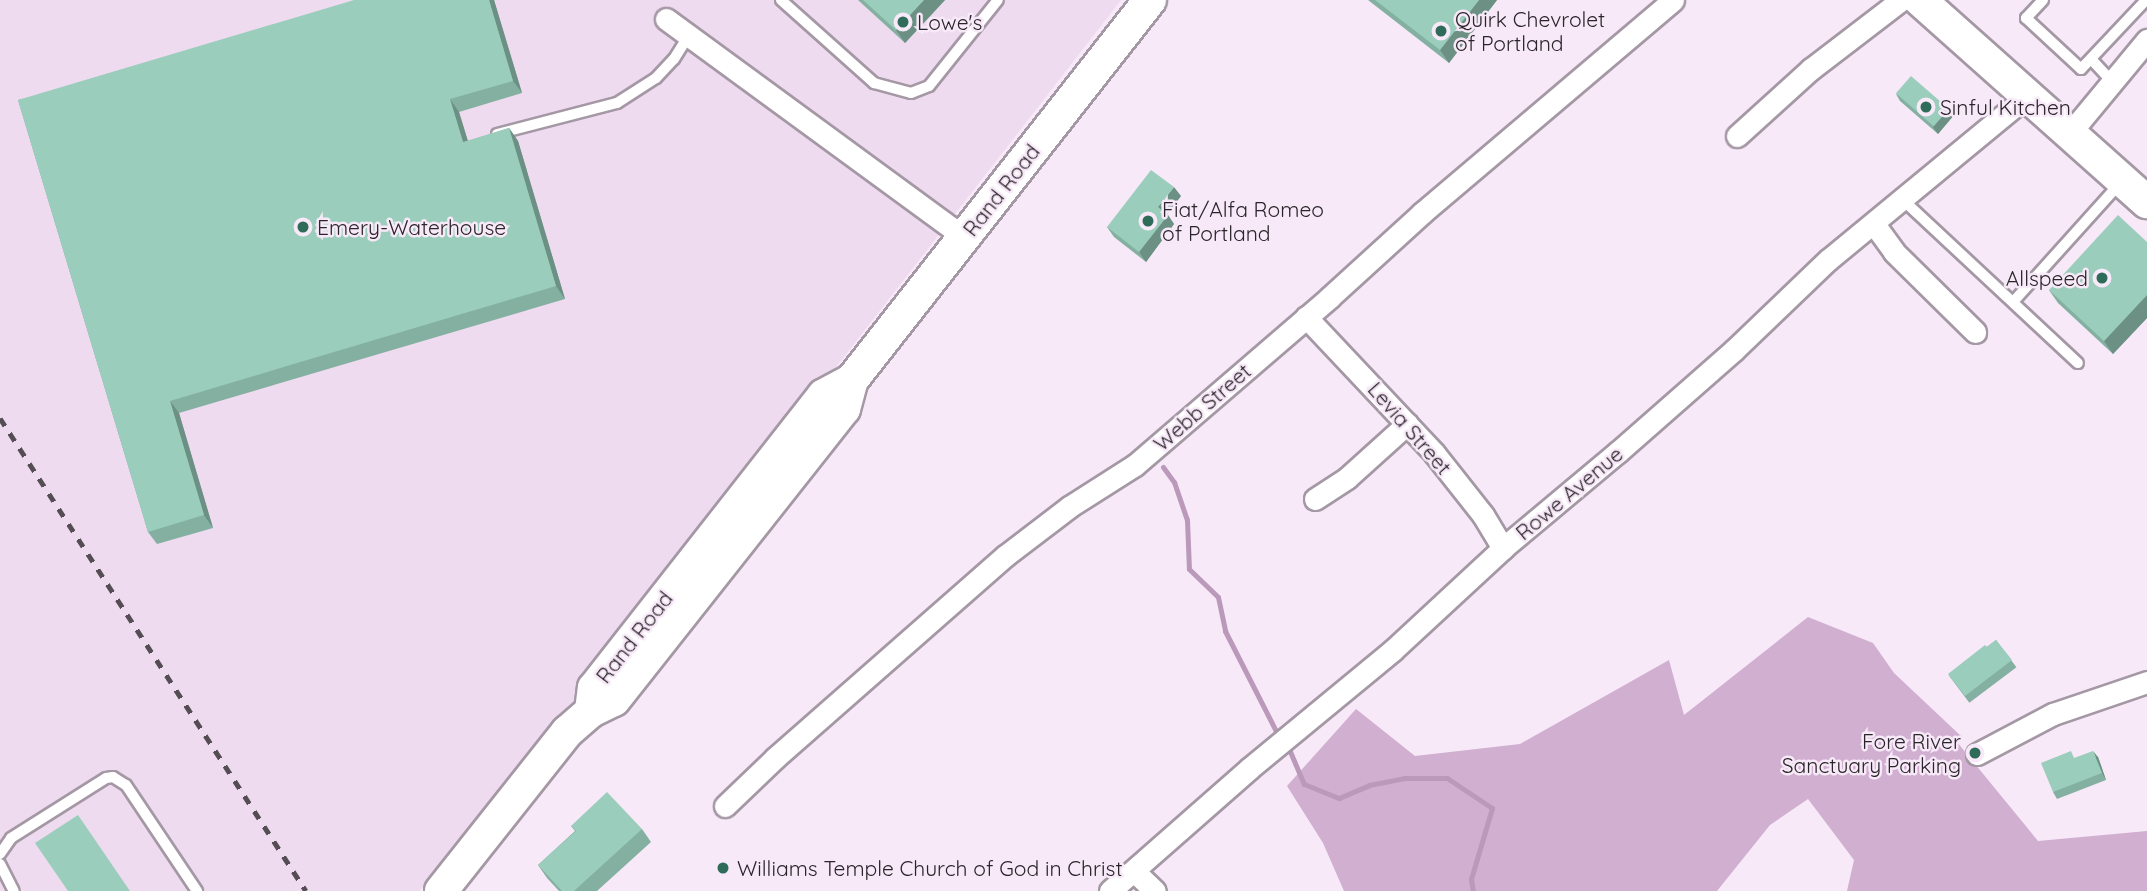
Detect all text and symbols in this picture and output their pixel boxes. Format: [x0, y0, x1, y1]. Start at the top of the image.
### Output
place label: Quirk Chevrolet of Portland [1455, 6, 1605, 56]
place label: Lowe's [917, 9, 982, 35]
marker: Lowe's [895, 14, 911, 30]
marker: Quirk Chevrolet of Portland [1433, 23, 1449, 39]
place label: Sinful Kitchen [1940, 94, 2071, 120]
marker: Sinful Kitchen [1918, 99, 1934, 115]
street label: Rand Road [957, 139, 1045, 241]
place label: Fiat/Alfa Romeo of Portland [1162, 196, 1324, 246]
marker: Fiat/Alfa Romeo of Portland [1140, 213, 1156, 229]
place label: Emery-Waterhouse [317, 214, 506, 240]
marker: Emery-Waterhouse [295, 219, 311, 235]
place label: Allspeed [2006, 265, 2088, 291]
marker: Allspeed [2094, 270, 2110, 286]
street label: Webb Street [1148, 358, 1256, 456]
street label: Levia Street [1363, 377, 1457, 479]
street label: Rowe Avenue [1510, 441, 1628, 545]
street label: Rand Road [590, 586, 678, 688]
place label: Fore River Sanctuary Parking [1782, 728, 1961, 778]
marker: Fore River Sanctuary Parking [1967, 745, 1983, 761]
place label: Williams Temple Church of God in Christ [737, 855, 1123, 881]
marker: Williams Temple Church of God in Christ [715, 860, 731, 876]

